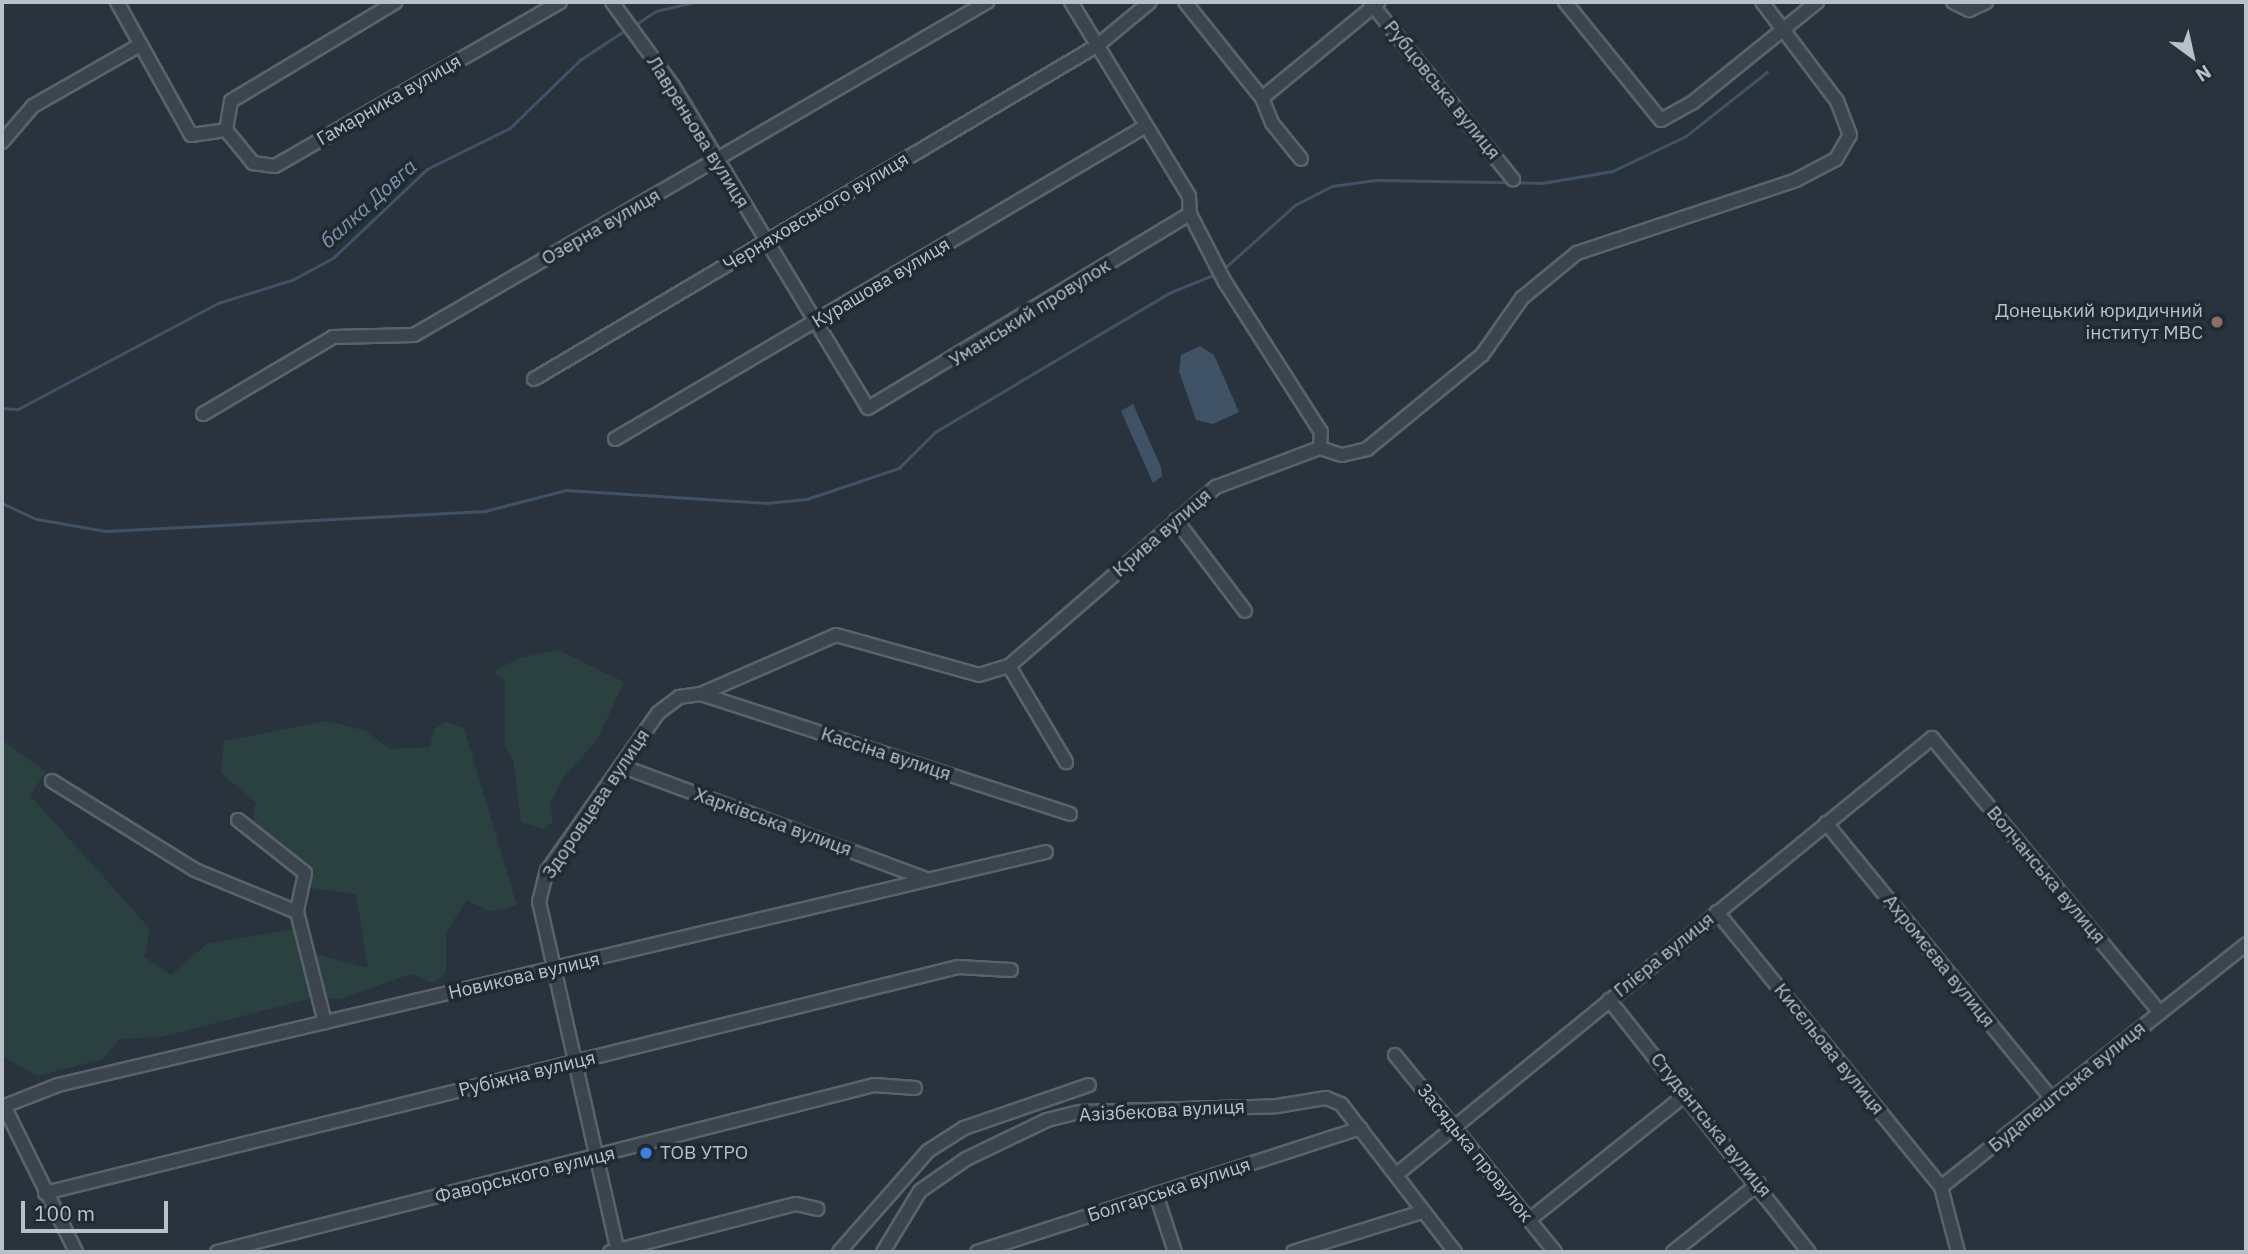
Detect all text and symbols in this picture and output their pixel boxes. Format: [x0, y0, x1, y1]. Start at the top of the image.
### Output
street label: Рубцовська вулиця [1379, 16, 1505, 164]
north arrow [2157, 21, 2227, 91]
street label: Гамарника вулиця [313, 49, 465, 151]
street label: Лавреньова вулиця [642, 52, 754, 212]
text: N [2191, 60, 2216, 87]
street label: Черняховського вулиця [719, 148, 913, 276]
water label: балка Довга [314, 153, 422, 253]
street label: Озерна вулиця [538, 184, 664, 270]
street label: Курашова вулиця [808, 233, 954, 333]
street label: Уманський провулок [945, 254, 1115, 372]
place label: Донецький юридичний інститут МВС [1995, 300, 2203, 344]
marker: Донецький юридичний інститут МВС [2209, 314, 2225, 330]
street label: Крива вулиця [1108, 484, 1216, 582]
street label: Кассіна вулиця [818, 722, 954, 786]
street label: Здоровцева вулиця [537, 725, 655, 883]
street label: Харківська вулиця [691, 783, 855, 861]
street label: Волчанська вулиця [1982, 802, 2110, 948]
street label: Ахромєєва вулиця [1878, 890, 2000, 1032]
street label: Глієра вулиця [1609, 908, 1719, 1002]
street label: Новикова вулиця [446, 947, 602, 1005]
street label: Кисєльова вулиця [1769, 979, 1889, 1119]
street label: Будапештська вулиця [1984, 1017, 2150, 1157]
street label: Рубіжна вулиця [456, 1046, 598, 1102]
street label: Студентська вулиця [1646, 1048, 1776, 1202]
street label: Засядька провулок [1412, 1079, 1538, 1227]
street label: Азізбекова вулиця [1078, 1095, 1246, 1127]
street label: Фаворського вулиця [433, 1142, 617, 1208]
place label: ТОВ УТРО [660, 1142, 748, 1164]
marker: ТОВ УТРО [638, 1145, 654, 1161]
street label: Болгарська вулиця [1085, 1153, 1253, 1227]
scale bar [24, 1188, 172, 1232]
text: 100 m [34, 1199, 95, 1227]

